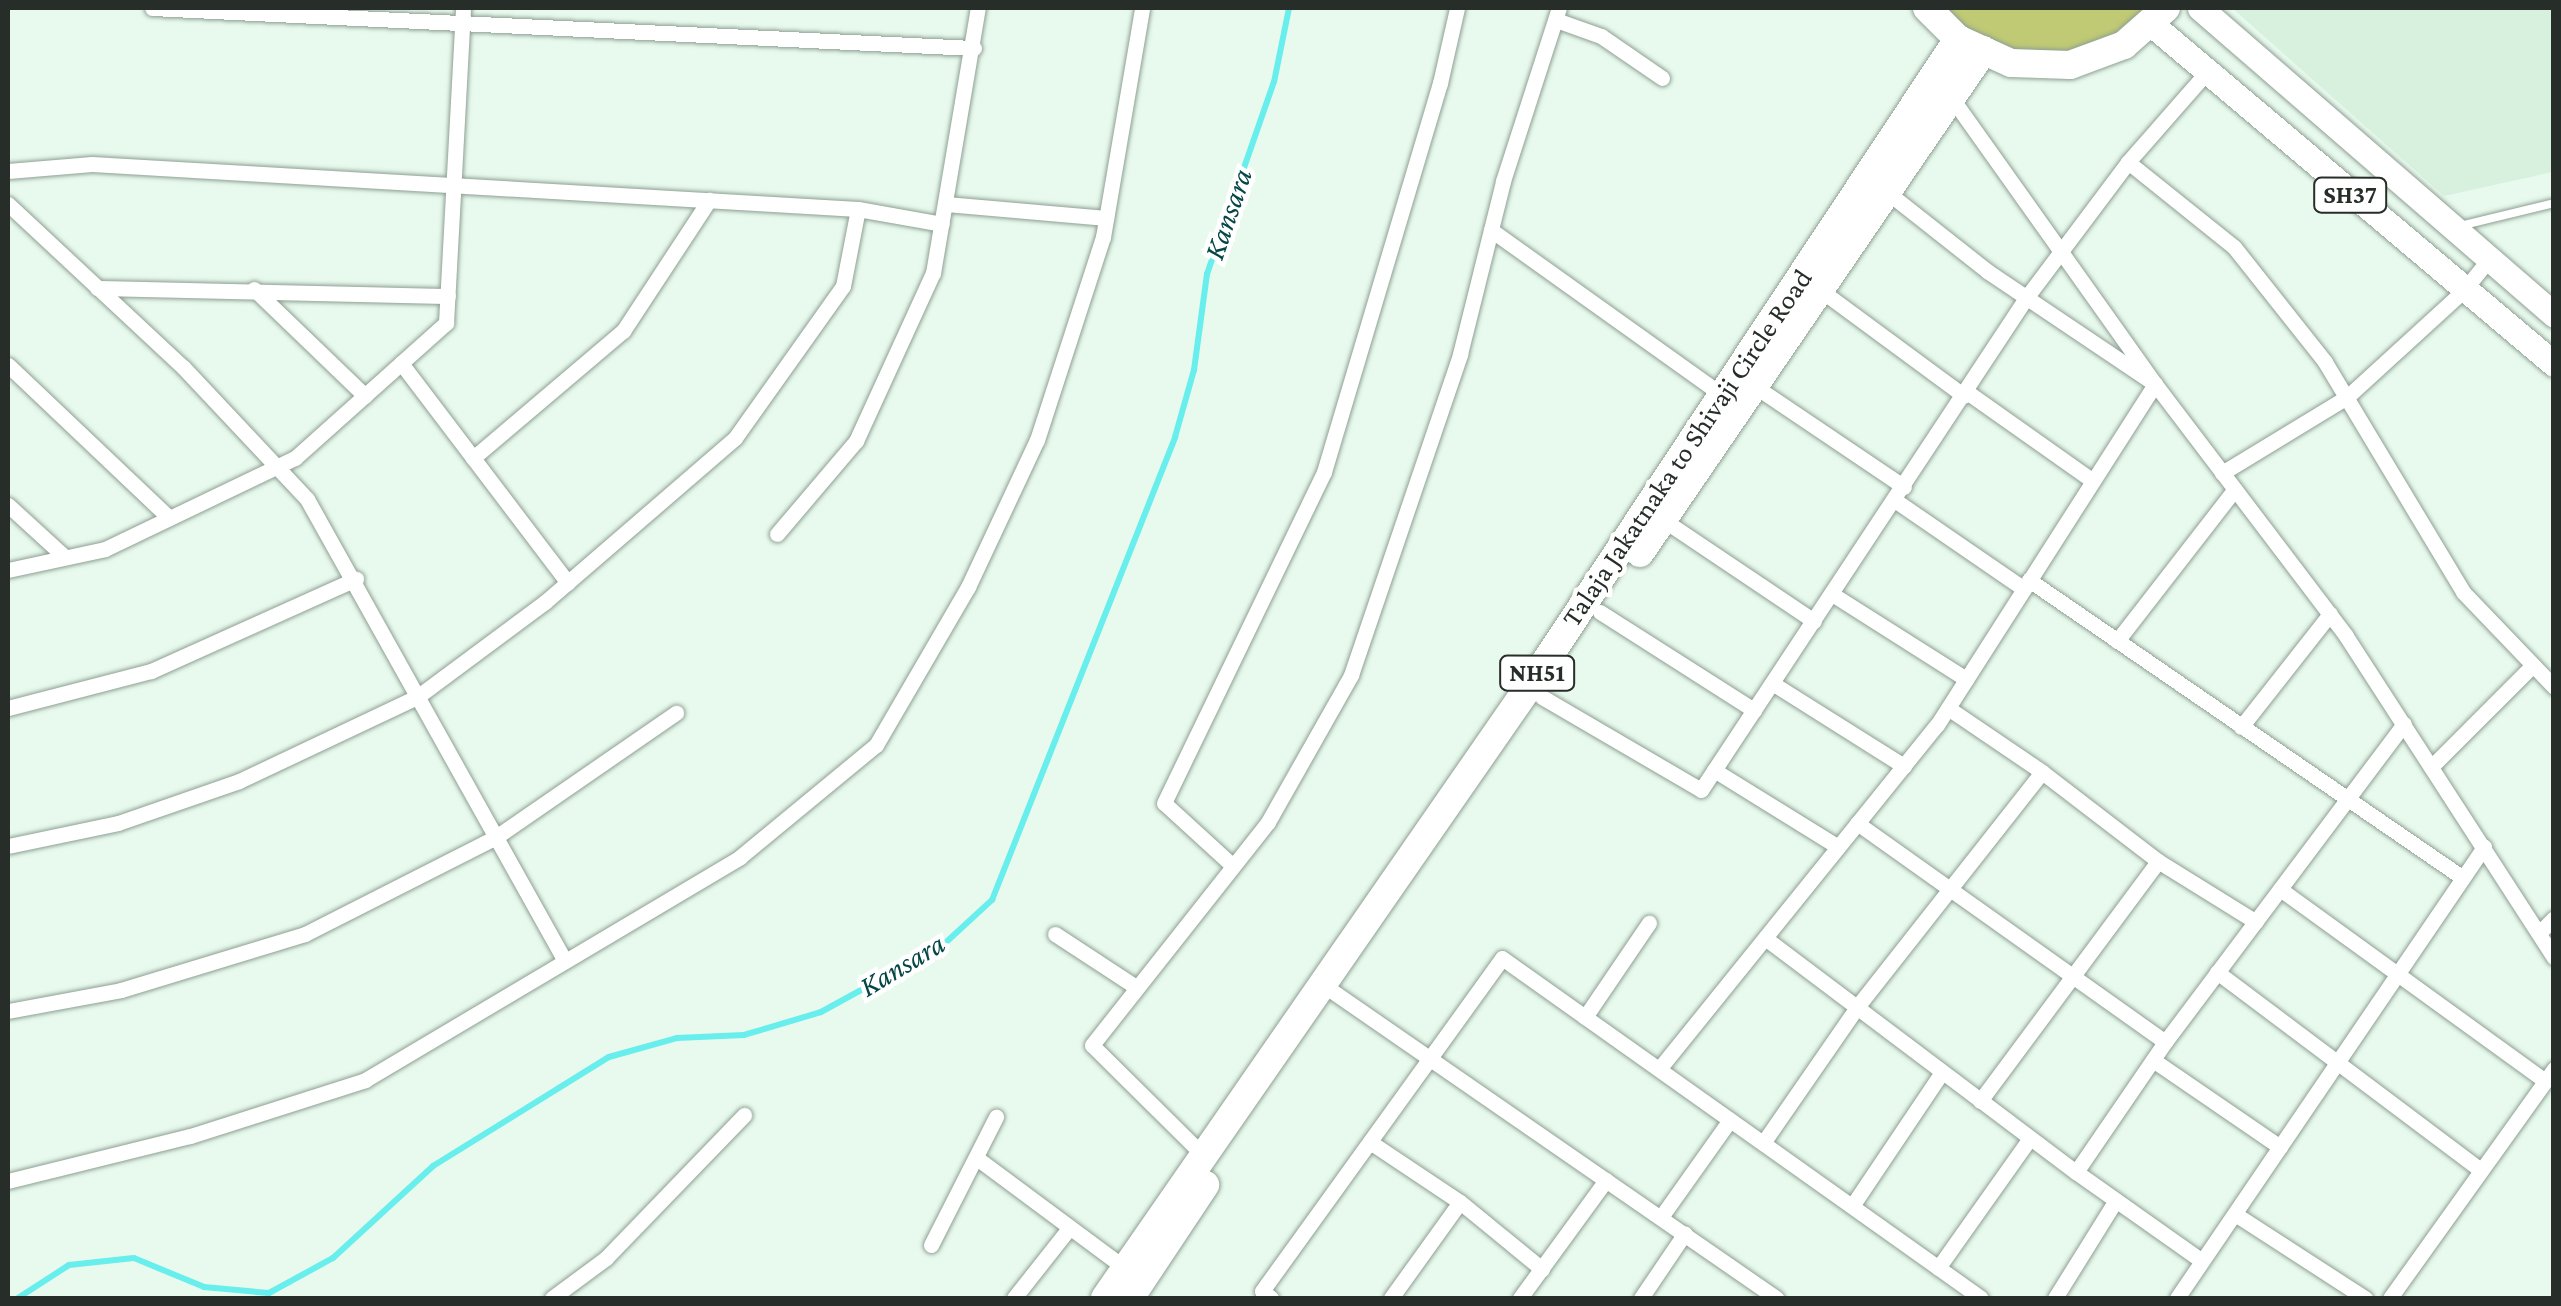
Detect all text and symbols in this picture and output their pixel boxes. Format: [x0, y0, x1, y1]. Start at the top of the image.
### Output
water label: Kansara [1196, 164, 1260, 264]
road number: SH37 [2312, 175, 2388, 215]
street label: Talaja Jakatnaka to Shivaji Circle Road [1555, 263, 1819, 633]
road number: NH51 [1497, 653, 1577, 693]
water label: Kansara [853, 925, 951, 1005]

